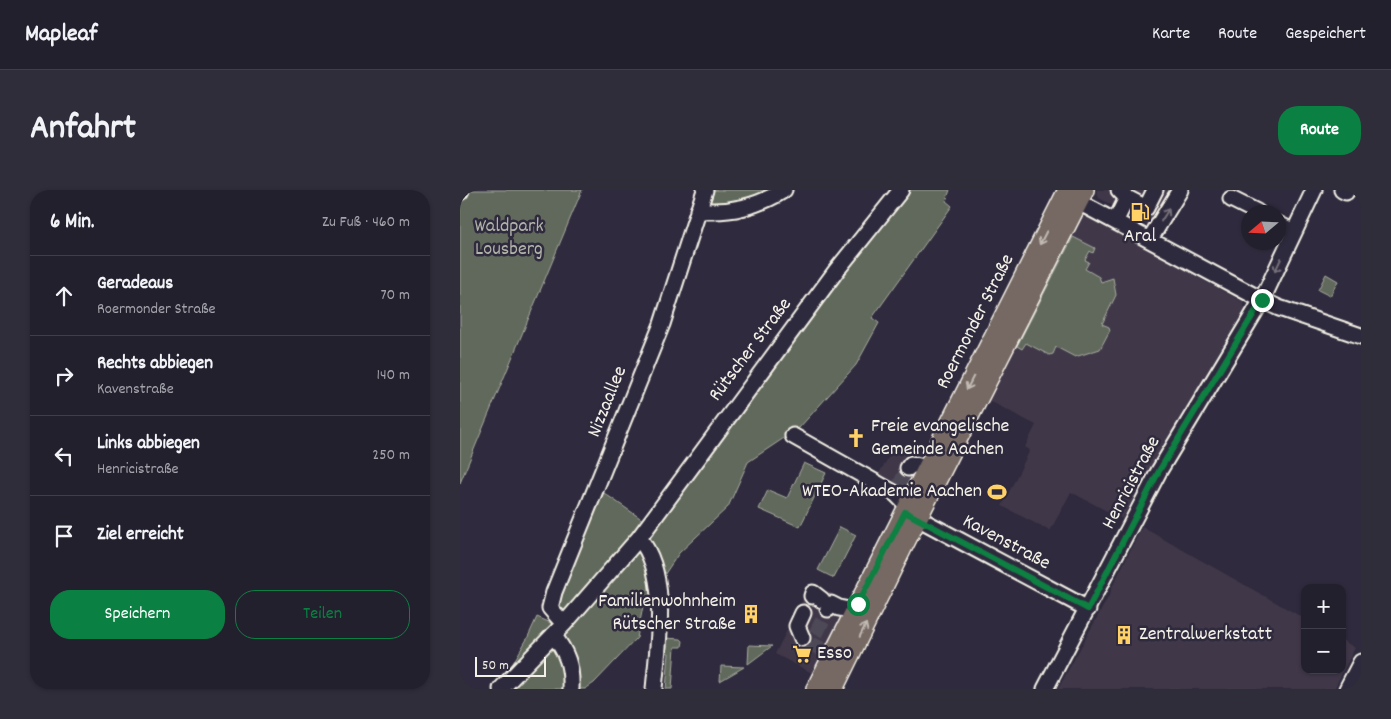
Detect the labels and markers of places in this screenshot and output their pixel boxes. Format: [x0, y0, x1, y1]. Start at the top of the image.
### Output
fuel station icon: Aral [1129, 201, 1151, 223]
place label: Aral [1124, 223, 1156, 251]
place label: Freie evangelische Gemeinde Aachen [871, 413, 1010, 464]
church icon: Freie evangelische Gemeinde Aachen [845, 427, 867, 449]
place label: WTEO-Akademie Aachen [802, 478, 982, 506]
sports icon: WTEO-Akademie Aachen [986, 481, 1008, 503]
place label: Familienwohnheim Rütscher Straße [598, 588, 736, 639]
building icon: Familienwohnheim Rütscher Straße [740, 603, 762, 625]
place label: Zentralwerkstatt [1139, 621, 1272, 649]
building icon: Zentralwerkstatt [1113, 624, 1135, 646]
place label: Esso [817, 640, 852, 668]
supermarket icon: Esso [791, 643, 813, 665]

